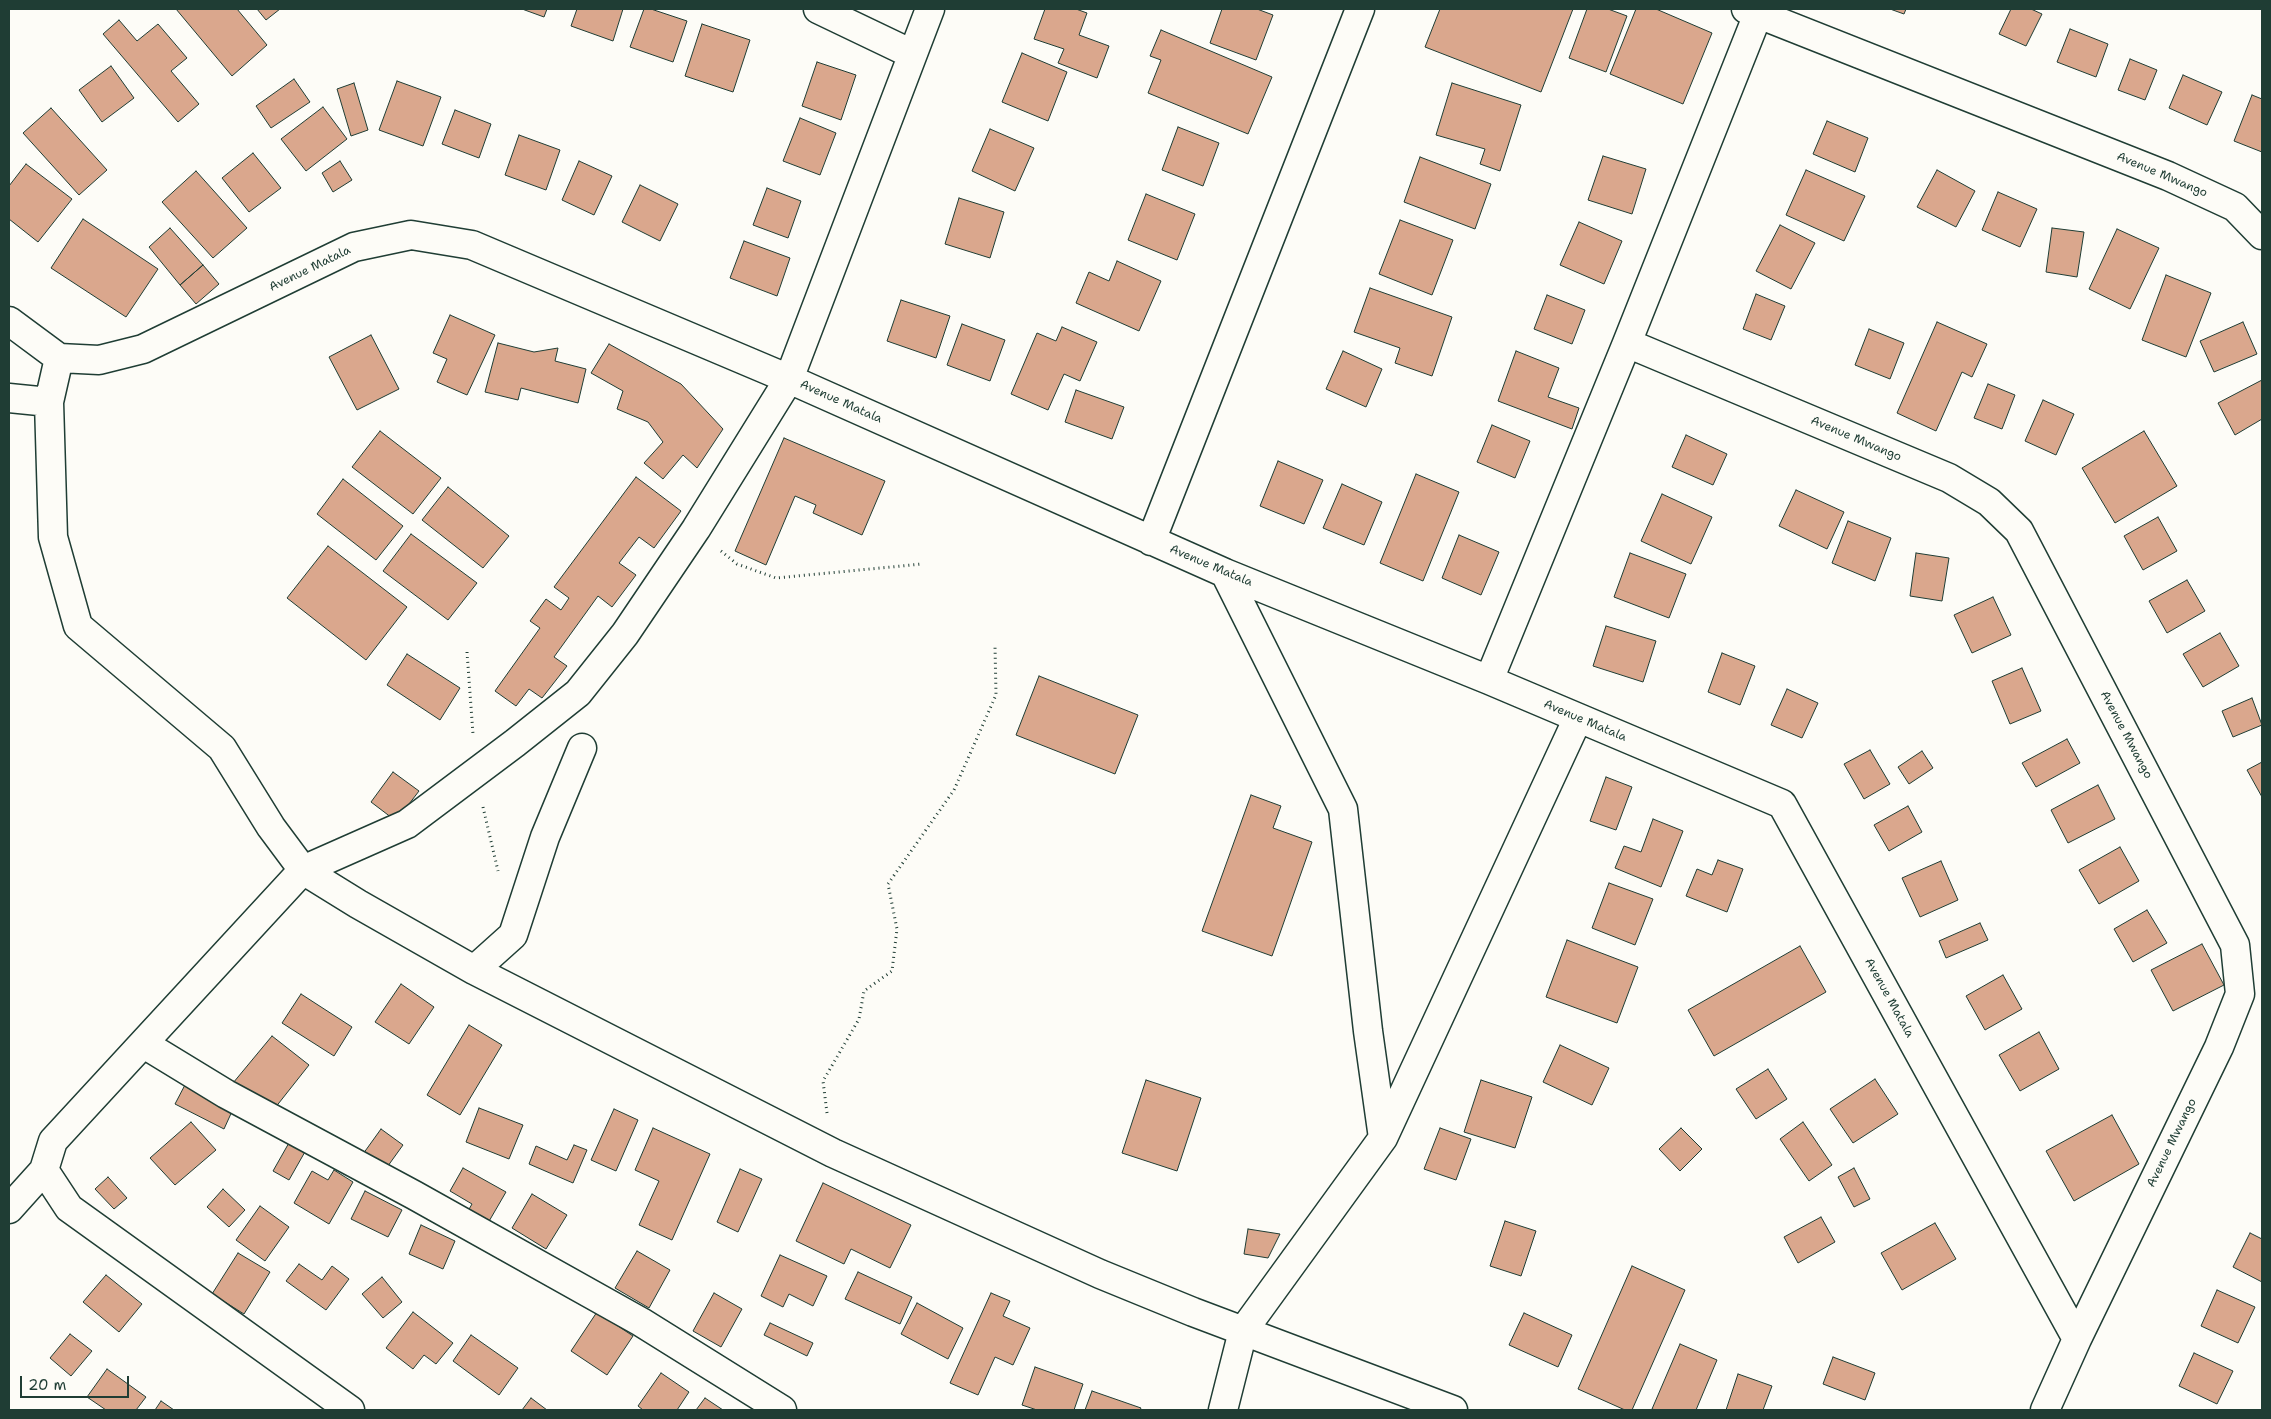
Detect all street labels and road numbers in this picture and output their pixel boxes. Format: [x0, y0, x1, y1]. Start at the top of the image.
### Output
street label: Avenue Mwango [2114, 149, 2210, 201]
street label: Avenue Matala [267, 243, 353, 295]
street label: Avenue Matala [798, 377, 884, 427]
street label: Avenue Mwango [1808, 413, 1904, 465]
street label: Avenue Matala [1167, 542, 1255, 590]
street label: Avenue Mwango [2097, 689, 2155, 781]
street label: Avenue Matala [1541, 697, 1629, 745]
street label: Avenue Matala [1861, 956, 1917, 1040]
street label: Avenue Mwango [2144, 1096, 2200, 1190]

